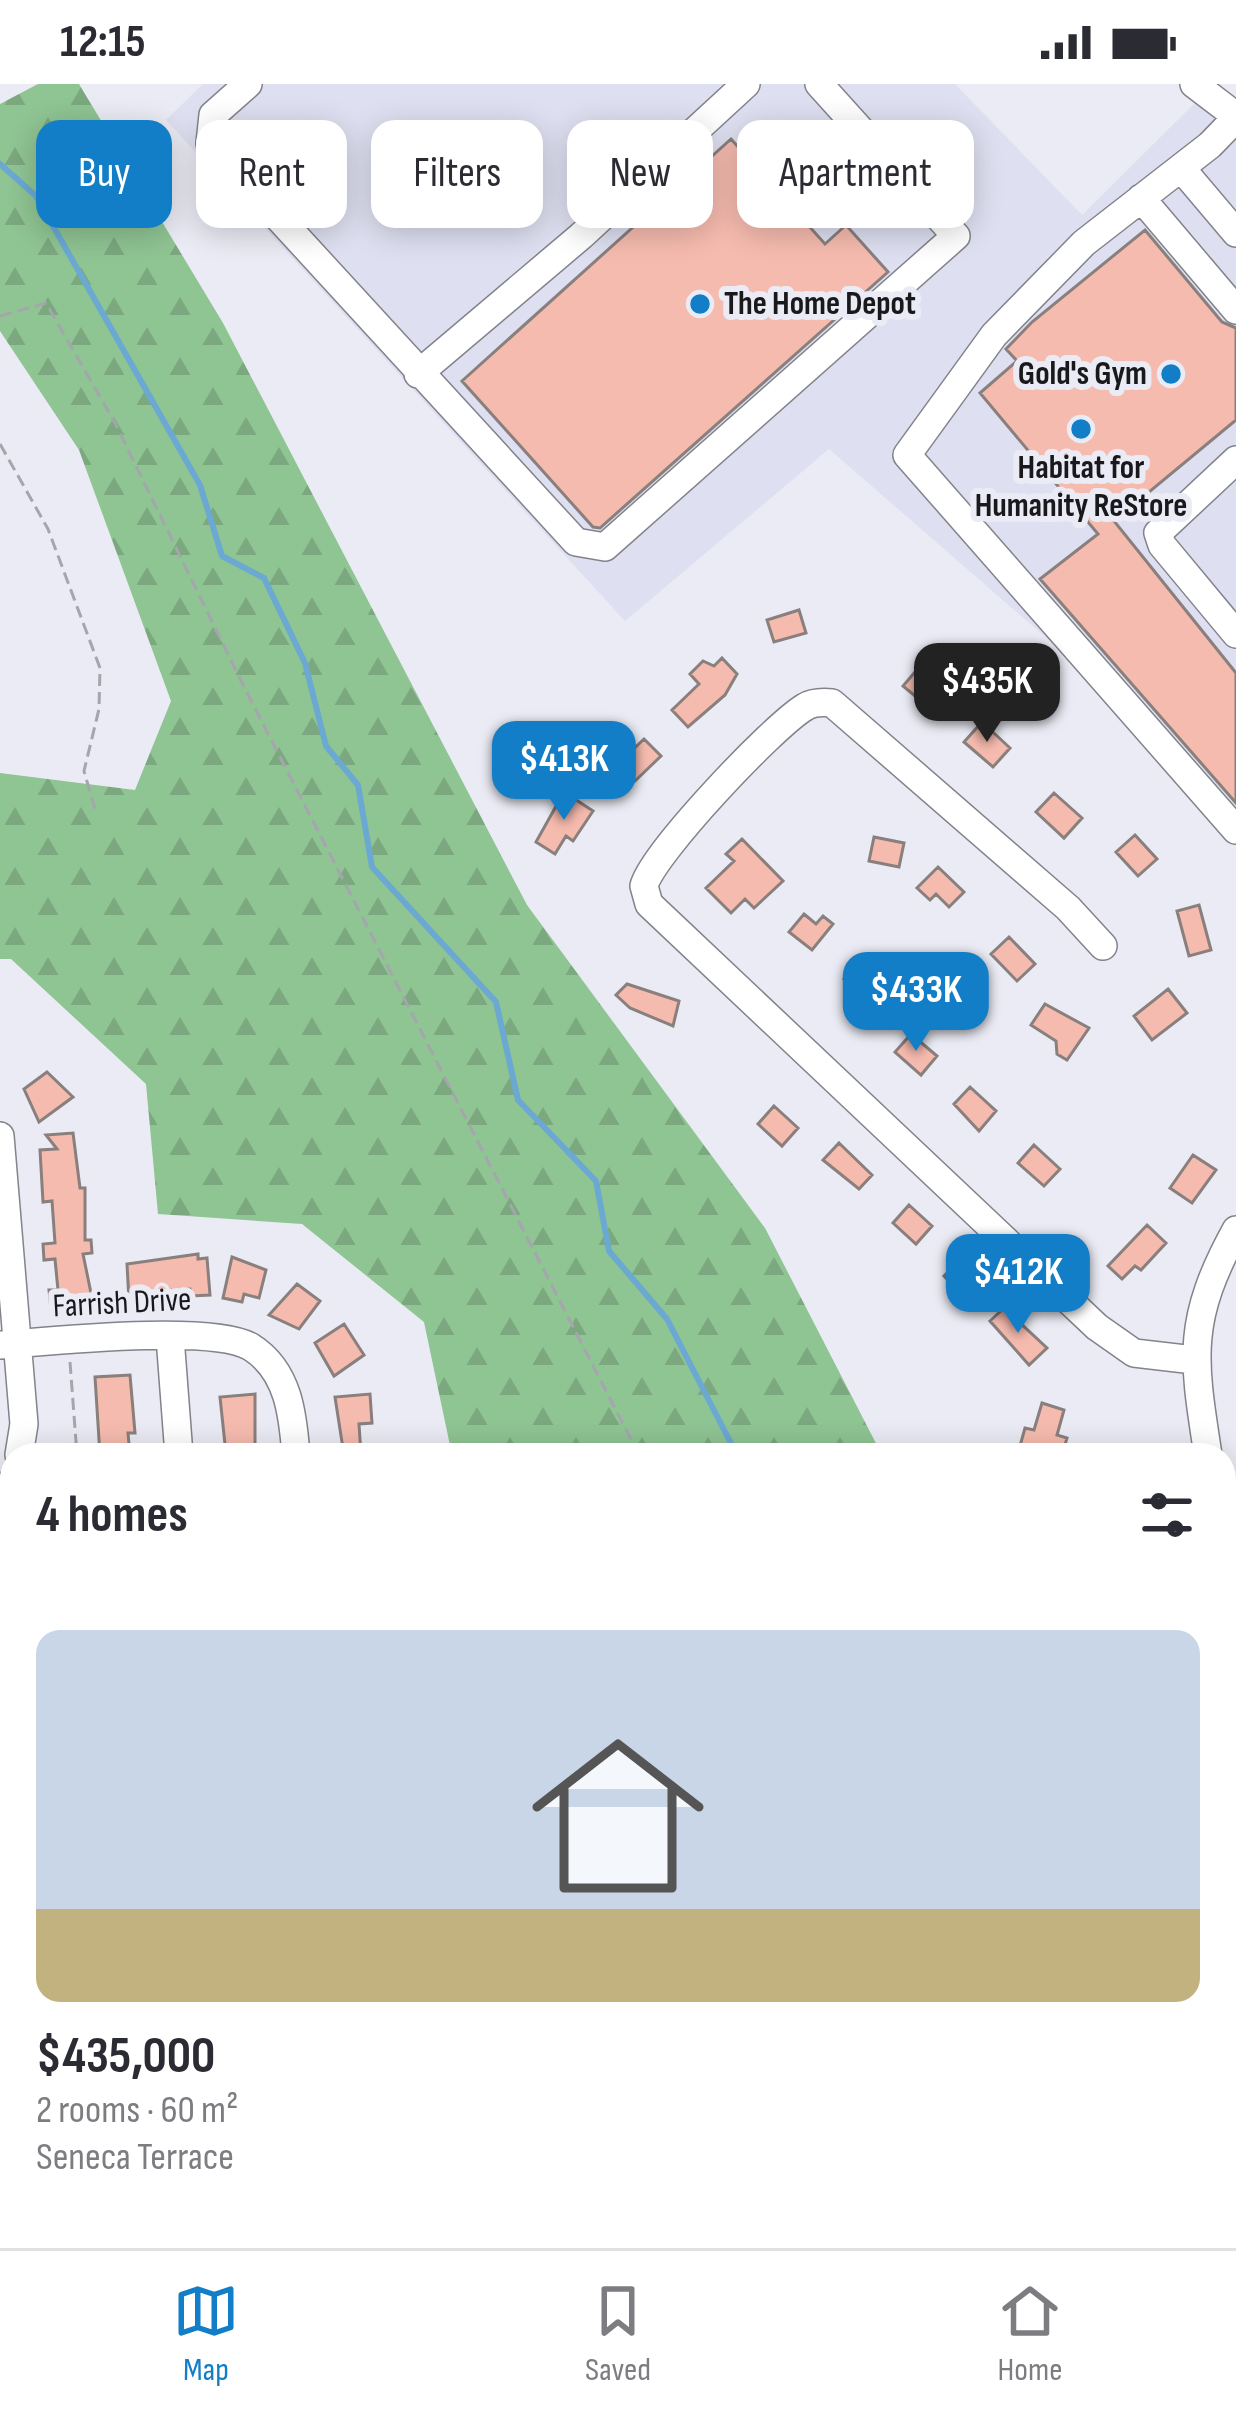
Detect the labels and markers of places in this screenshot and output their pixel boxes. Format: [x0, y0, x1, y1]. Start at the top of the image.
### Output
place label: The Home Depot [724, 284, 916, 324]
marker: The Home Depot [687, 291, 713, 317]
place label: Gold's Gym [1018, 354, 1147, 394]
marker: Gold's Gym [1158, 361, 1184, 387]
marker: Habitat for Humanity ReStore [1068, 416, 1094, 442]
place label: Habitat for Humanity ReStore [975, 448, 1187, 526]
pin: $435K [903, 643, 1071, 745]
pin: $413K [480, 721, 648, 823]
pin: $433K [832, 952, 1000, 1054]
pin: $412K [934, 1234, 1102, 1336]

